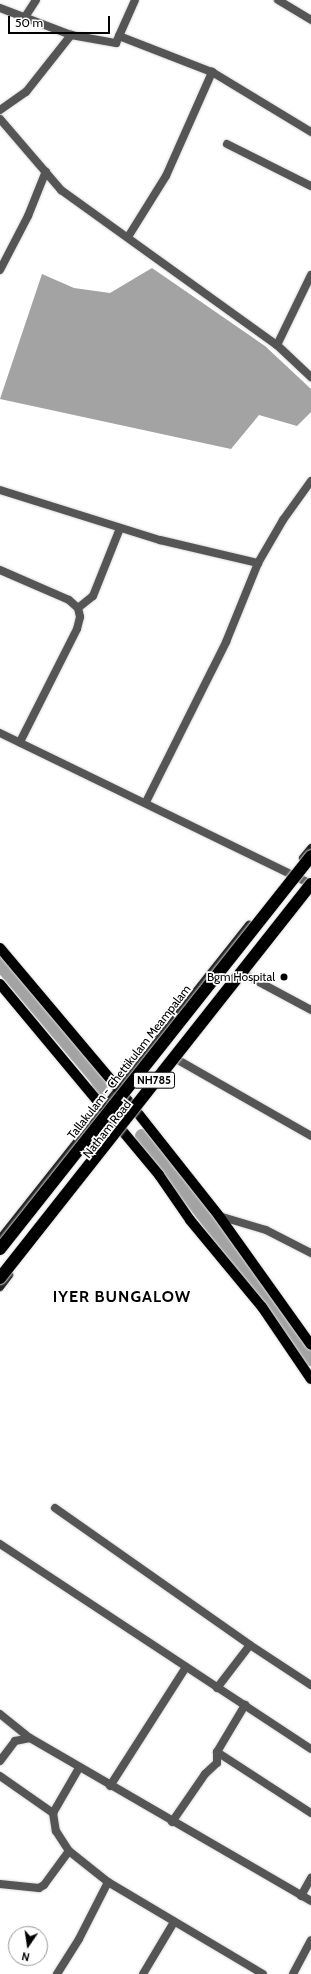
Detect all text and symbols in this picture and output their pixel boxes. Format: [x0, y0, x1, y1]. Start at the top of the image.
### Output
scale bar [10, 8, 112, 34]
text: 50 m [15, 15, 43, 30]
place label: Bgm Hospital [207, 970, 275, 984]
marker: Bgm Hospital [278, 971, 290, 983]
street label: Tallakulam - Chettikulam Meampalam [64, 982, 194, 1142]
road number: NH785 [133, 1071, 175, 1089]
street label: Natham Road [80, 1097, 134, 1161]
district label: IYER BUNGALOW [53, 1287, 191, 1307]
north arrow [8, 1926, 48, 1966]
text: N [20, 1949, 31, 1964]

